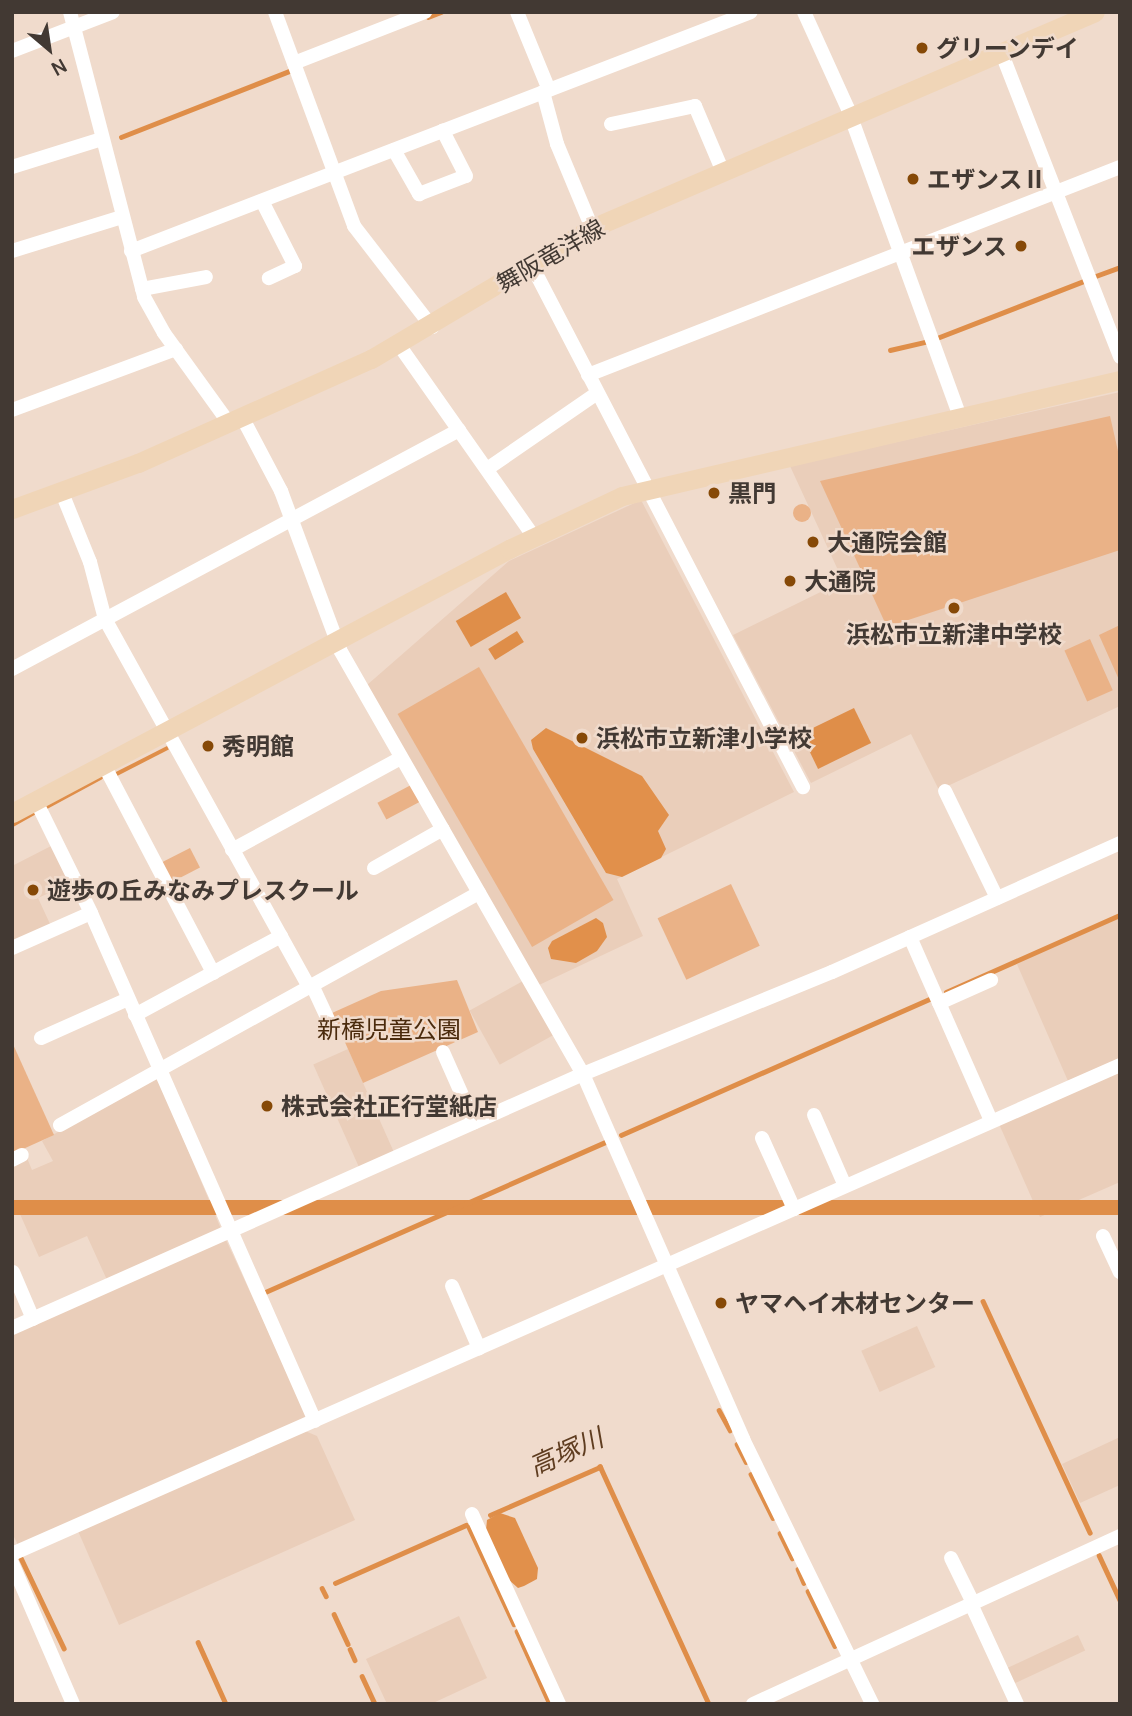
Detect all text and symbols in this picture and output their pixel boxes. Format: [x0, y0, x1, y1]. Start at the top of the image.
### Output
north arrow [14, 14, 84, 84]
place label: グリーンデイ [936, 34, 1080, 62]
marker: グリーンデイ [914, 40, 930, 56]
text: N [47, 53, 71, 82]
place label: エザンスⅡ [927, 165, 1047, 193]
marker: エザンスⅡ [905, 171, 921, 187]
street label: 舞阪竜洋線 [491, 213, 609, 297]
place label: エザンス [911, 232, 1007, 260]
marker: エザンス [1013, 238, 1029, 254]
place label: 黒門 [728, 479, 776, 507]
marker: 黒門 [706, 485, 722, 501]
place label: 大通院会館 [827, 528, 947, 556]
marker: 大通院会館 [805, 534, 821, 550]
place label: 大通院 [804, 567, 876, 595]
marker: 大通院 [782, 573, 798, 589]
marker: 浜松市立新津中学校 [946, 600, 962, 616]
place label: 浜松市立新津中学校 [846, 620, 1062, 648]
place label: 浜松市立新津小学校 [596, 724, 812, 752]
marker: 浜松市立新津小学校 [574, 730, 590, 746]
place label: 秀明館 [222, 732, 294, 760]
marker: 秀明館 [200, 738, 216, 754]
place label: 遊歩の丘みなみプレスクール [47, 876, 359, 904]
marker: 遊歩の丘みなみプレスクール [25, 882, 41, 898]
park label: 新橋児童公園 [317, 1015, 461, 1043]
place label: 株式会社正行堂紙店 [281, 1092, 497, 1120]
marker: 株式会社正行堂紙店 [259, 1098, 275, 1114]
place label: ヤマヘイ木材センター [735, 1289, 975, 1317]
marker: ヤマヘイ木材センター [713, 1295, 729, 1311]
water label: 高塚川 [524, 1422, 608, 1482]

